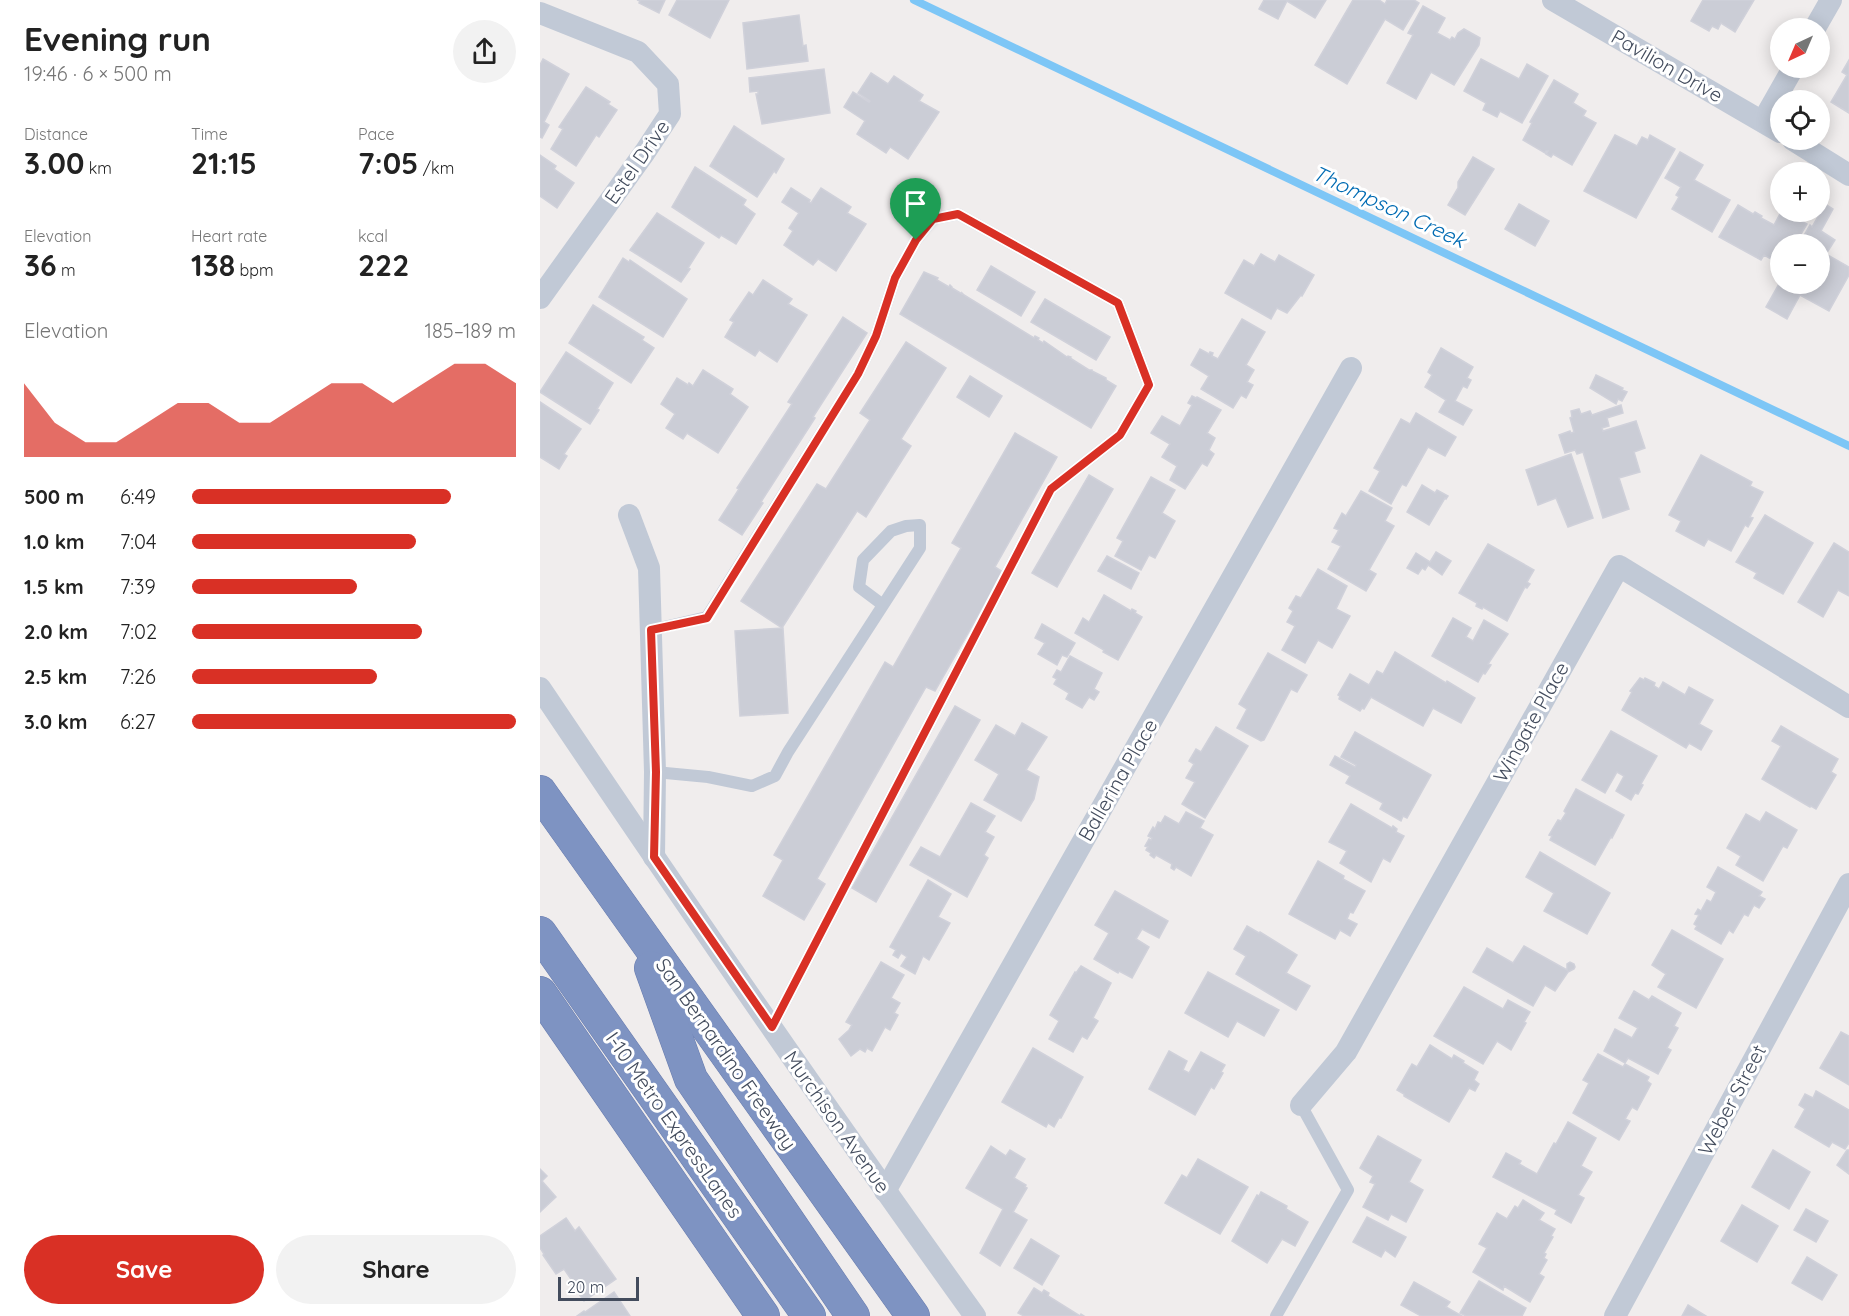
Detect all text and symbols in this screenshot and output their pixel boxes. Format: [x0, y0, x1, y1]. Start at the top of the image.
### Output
text: Evening run [24, 18, 211, 59]
north arrow [1770, 18, 1830, 78]
map controls [1770, 18, 1830, 294]
button: share [453, 20, 516, 83]
street label: Pavilion Drive [1607, 24, 1727, 108]
text: 19:46 · 6 × 500 m [24, 61, 172, 86]
button: locate [1770, 90, 1830, 150]
street label: Estel Drive [599, 115, 675, 209]
text: Distance [24, 124, 88, 144]
text: Time [191, 124, 228, 144]
text: Pace [358, 124, 394, 144]
text: 3.00 [24, 144, 84, 182]
text: 21:15 [191, 144, 257, 182]
text: 7:05 [358, 144, 418, 182]
text: km [84, 158, 112, 178]
text: /km [418, 158, 454, 178]
water label: Thompson Creek [1309, 159, 1472, 254]
button: + [1770, 162, 1830, 222]
pin [890, 178, 941, 240]
icon: arrive [899, 187, 932, 220]
text: Elevation [24, 226, 91, 246]
text: Heart rate [191, 226, 267, 246]
text: kcal [358, 226, 388, 246]
button: − [1770, 234, 1830, 294]
text: 36 [24, 246, 57, 284]
text: 138 [191, 246, 235, 284]
text: 222 [358, 246, 409, 284]
text: m [57, 260, 76, 280]
text: bpm [235, 260, 274, 280]
text: Elevation [24, 318, 108, 343]
text: 185–189 m [425, 318, 516, 343]
text: 500 m [24, 484, 84, 509]
text: 6:49 [120, 484, 156, 509]
text: 1.0 km [24, 529, 84, 554]
text: 7:04 [120, 529, 156, 554]
text: 1.5 km [24, 574, 84, 599]
text: 7:39 [120, 574, 156, 599]
text: 2.0 km [24, 619, 88, 644]
text: 7:02 [120, 619, 157, 644]
street label: Wingate Place [1487, 657, 1574, 786]
text: 2.5 km [24, 664, 87, 689]
text: 7:26 [120, 664, 156, 689]
text: 3.0 km [24, 709, 87, 734]
text: 6:27 [120, 709, 155, 734]
street label: Ballerina Place [1073, 714, 1163, 845]
street label: San Bernardino Freeway [651, 953, 802, 1154]
street label: I-10 Metro ExpressLanes [601, 1027, 748, 1223]
street label: Weber Street [1692, 1040, 1771, 1159]
street label: Murchison Avenue [779, 1046, 896, 1198]
button: Save [24, 1235, 264, 1304]
button: Share [276, 1235, 516, 1304]
scale bar [558, 1274, 639, 1302]
text: 20 m [567, 1277, 604, 1297]

